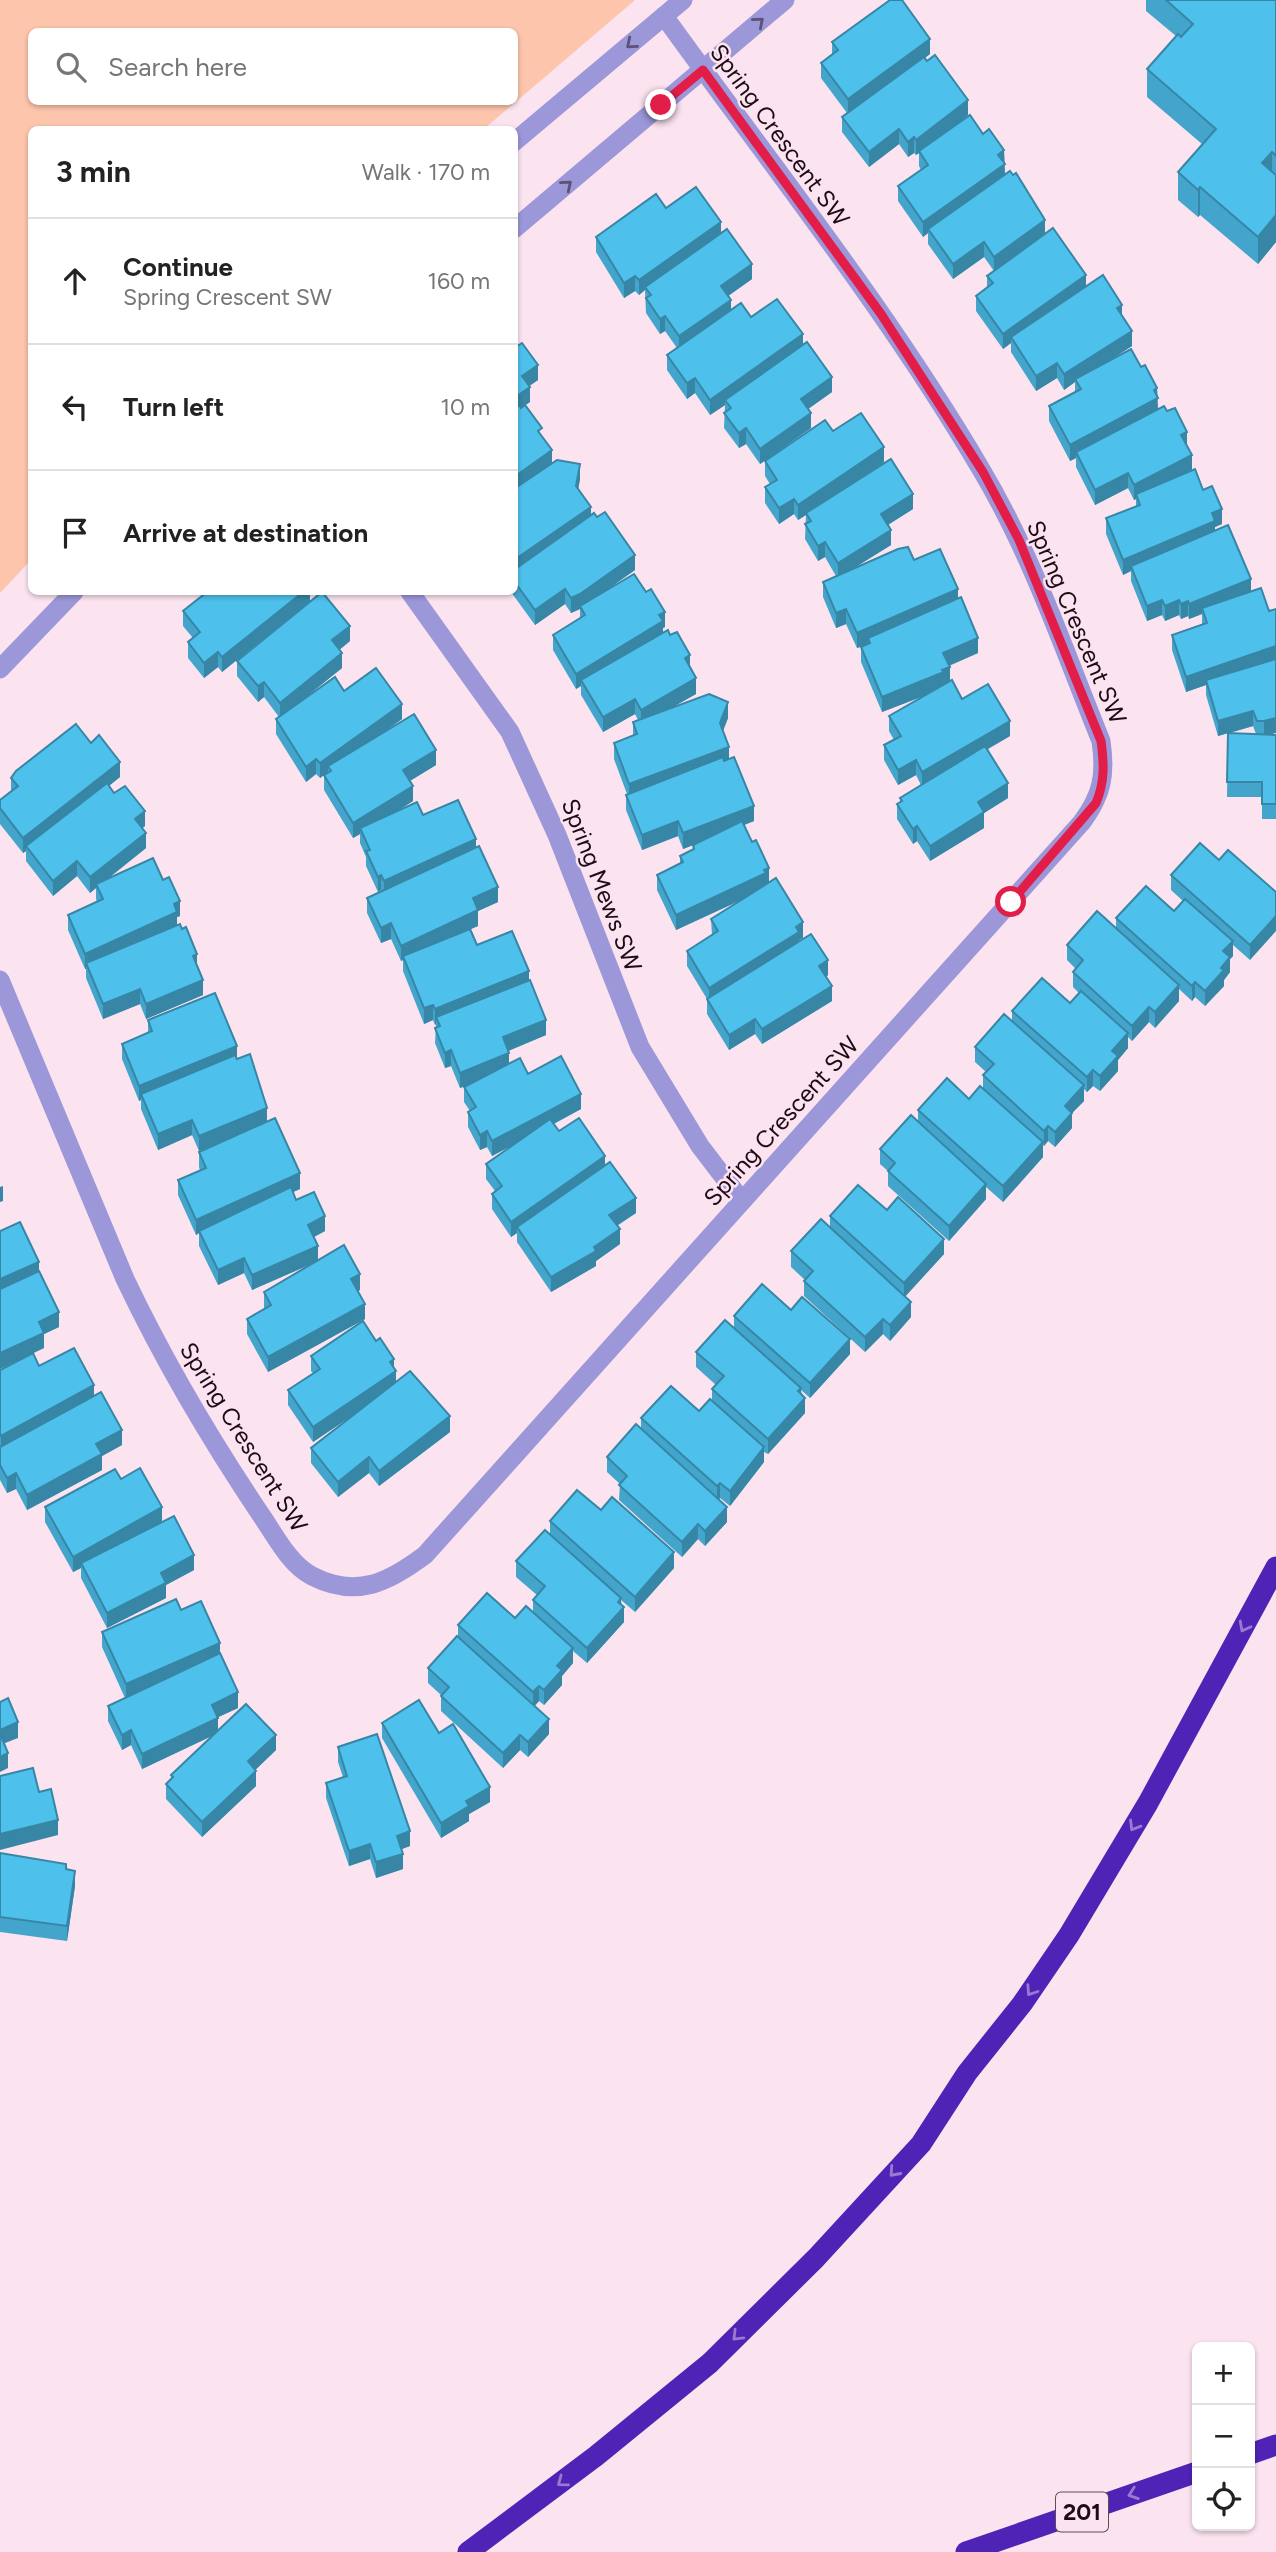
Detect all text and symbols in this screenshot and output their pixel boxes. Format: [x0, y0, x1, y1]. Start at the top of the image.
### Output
one-way arrow [751, 18, 764, 30]
search box [28, 28, 518, 105]
one-way arrow [626, 36, 639, 48]
street label: Spring Crescent SW [704, 38, 856, 232]
icon: search [52, 48, 90, 86]
text: Search here [108, 51, 247, 83]
route end [645, 89, 676, 120]
text: 3 min [56, 153, 131, 190]
text: Walk · 170 m [362, 158, 490, 186]
one-way arrow [559, 180, 571, 193]
text: Continue [123, 251, 233, 283]
icon: ahead [56, 262, 94, 300]
text: 160 m [427, 267, 490, 295]
text: Spring Crescent SW [123, 283, 332, 311]
icon: left [56, 388, 94, 426]
text: Turn left [123, 391, 224, 423]
text: 10 m [441, 393, 490, 421]
icon: arrive [56, 514, 94, 552]
street label: Spring Crescent SW [1021, 516, 1133, 728]
text: Arrive at destination [123, 517, 368, 549]
street label: Spring Mews SW [556, 794, 648, 976]
route start [995, 886, 1026, 917]
street label: Spring Crescent SW [697, 1030, 865, 1212]
street label: Spring Crescent SW [174, 1337, 314, 1537]
one-way arrow [1239, 1620, 1252, 1632]
one-way arrow [1129, 1819, 1142, 1832]
one-way arrow [1027, 1983, 1039, 1996]
one-way arrow [890, 2164, 903, 2177]
one-way arrow [732, 2328, 745, 2341]
map controls [1192, 2342, 1255, 2531]
button: + [1192, 2342, 1255, 2405]
button: − [1192, 2405, 1255, 2468]
button: locate [1192, 2468, 1255, 2531]
one-way arrow [557, 2474, 570, 2486]
one-way arrow [1127, 2486, 1139, 2500]
road number: 201 [1056, 2492, 1108, 2532]

